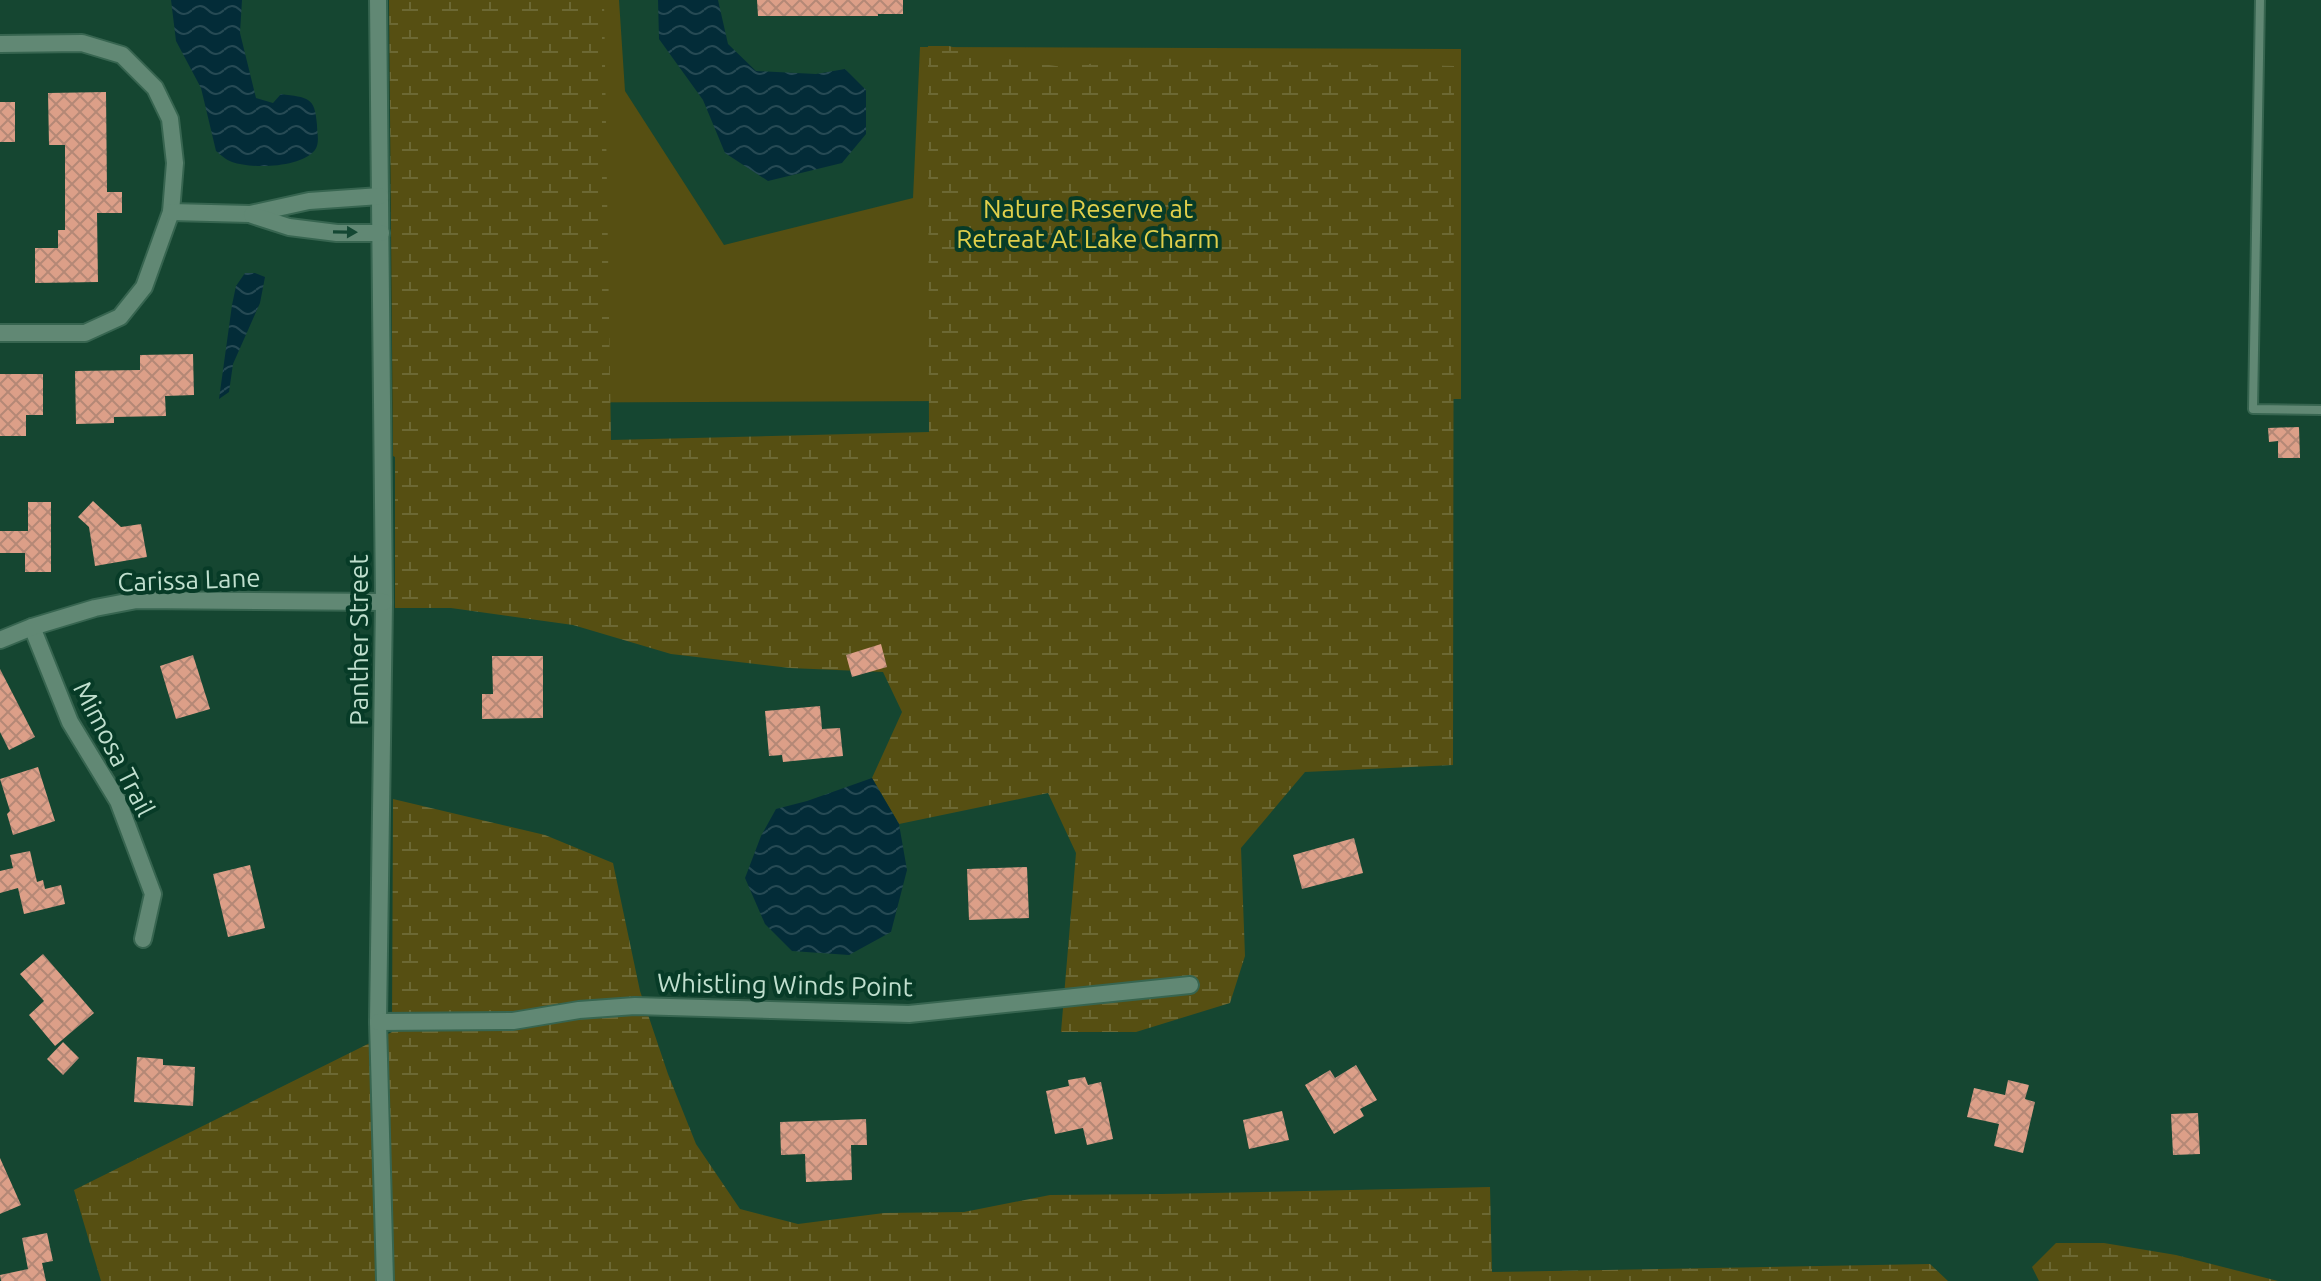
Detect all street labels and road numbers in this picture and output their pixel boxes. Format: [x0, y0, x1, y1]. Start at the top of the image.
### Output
street label: Panther Street [344, 554, 373, 726]
street label: Carissa Lane [117, 563, 261, 596]
street label: Mimosa Trail [68, 677, 161, 821]
street label: Whistling Winds Point [657, 968, 913, 1001]

